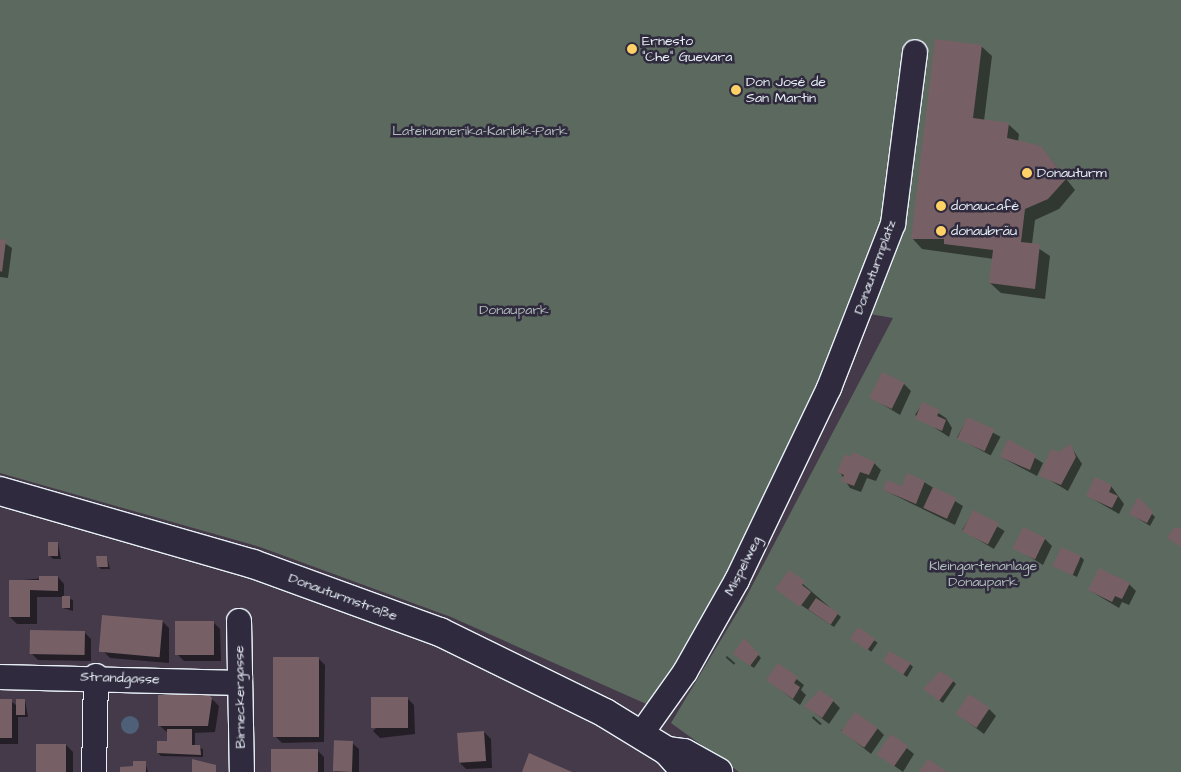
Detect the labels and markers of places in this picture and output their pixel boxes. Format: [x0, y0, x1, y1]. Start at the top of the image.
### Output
place label: Ernesto "Che" Guevara [642, 33, 732, 65]
marker: Ernesto "Che" Guevara [626, 43, 638, 55]
place label: Don José de San Martin [746, 74, 826, 106]
marker: Don José de San Martin [730, 84, 742, 96]
place label: Donauturm [1037, 165, 1107, 181]
marker: Donauturm [1021, 167, 1033, 179]
place label: donaucafè [951, 198, 1019, 214]
marker: donaucafè [935, 200, 947, 212]
place label: donaubräu [951, 223, 1017, 239]
marker: donaubräu [935, 225, 947, 237]

